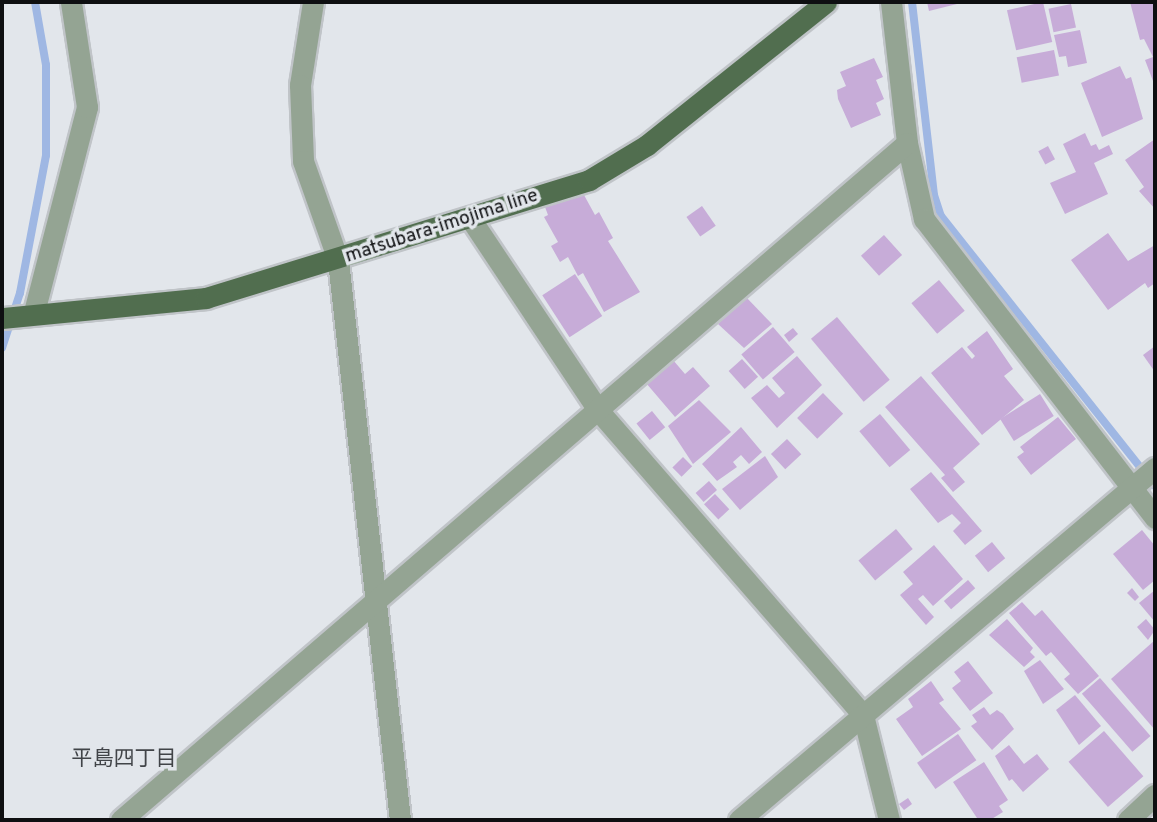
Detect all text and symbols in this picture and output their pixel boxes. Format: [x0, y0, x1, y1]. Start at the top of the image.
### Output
street label: matsubara-imojima line [343, 185, 541, 269]
district label: 平島四丁目 [72, 747, 176, 773]

